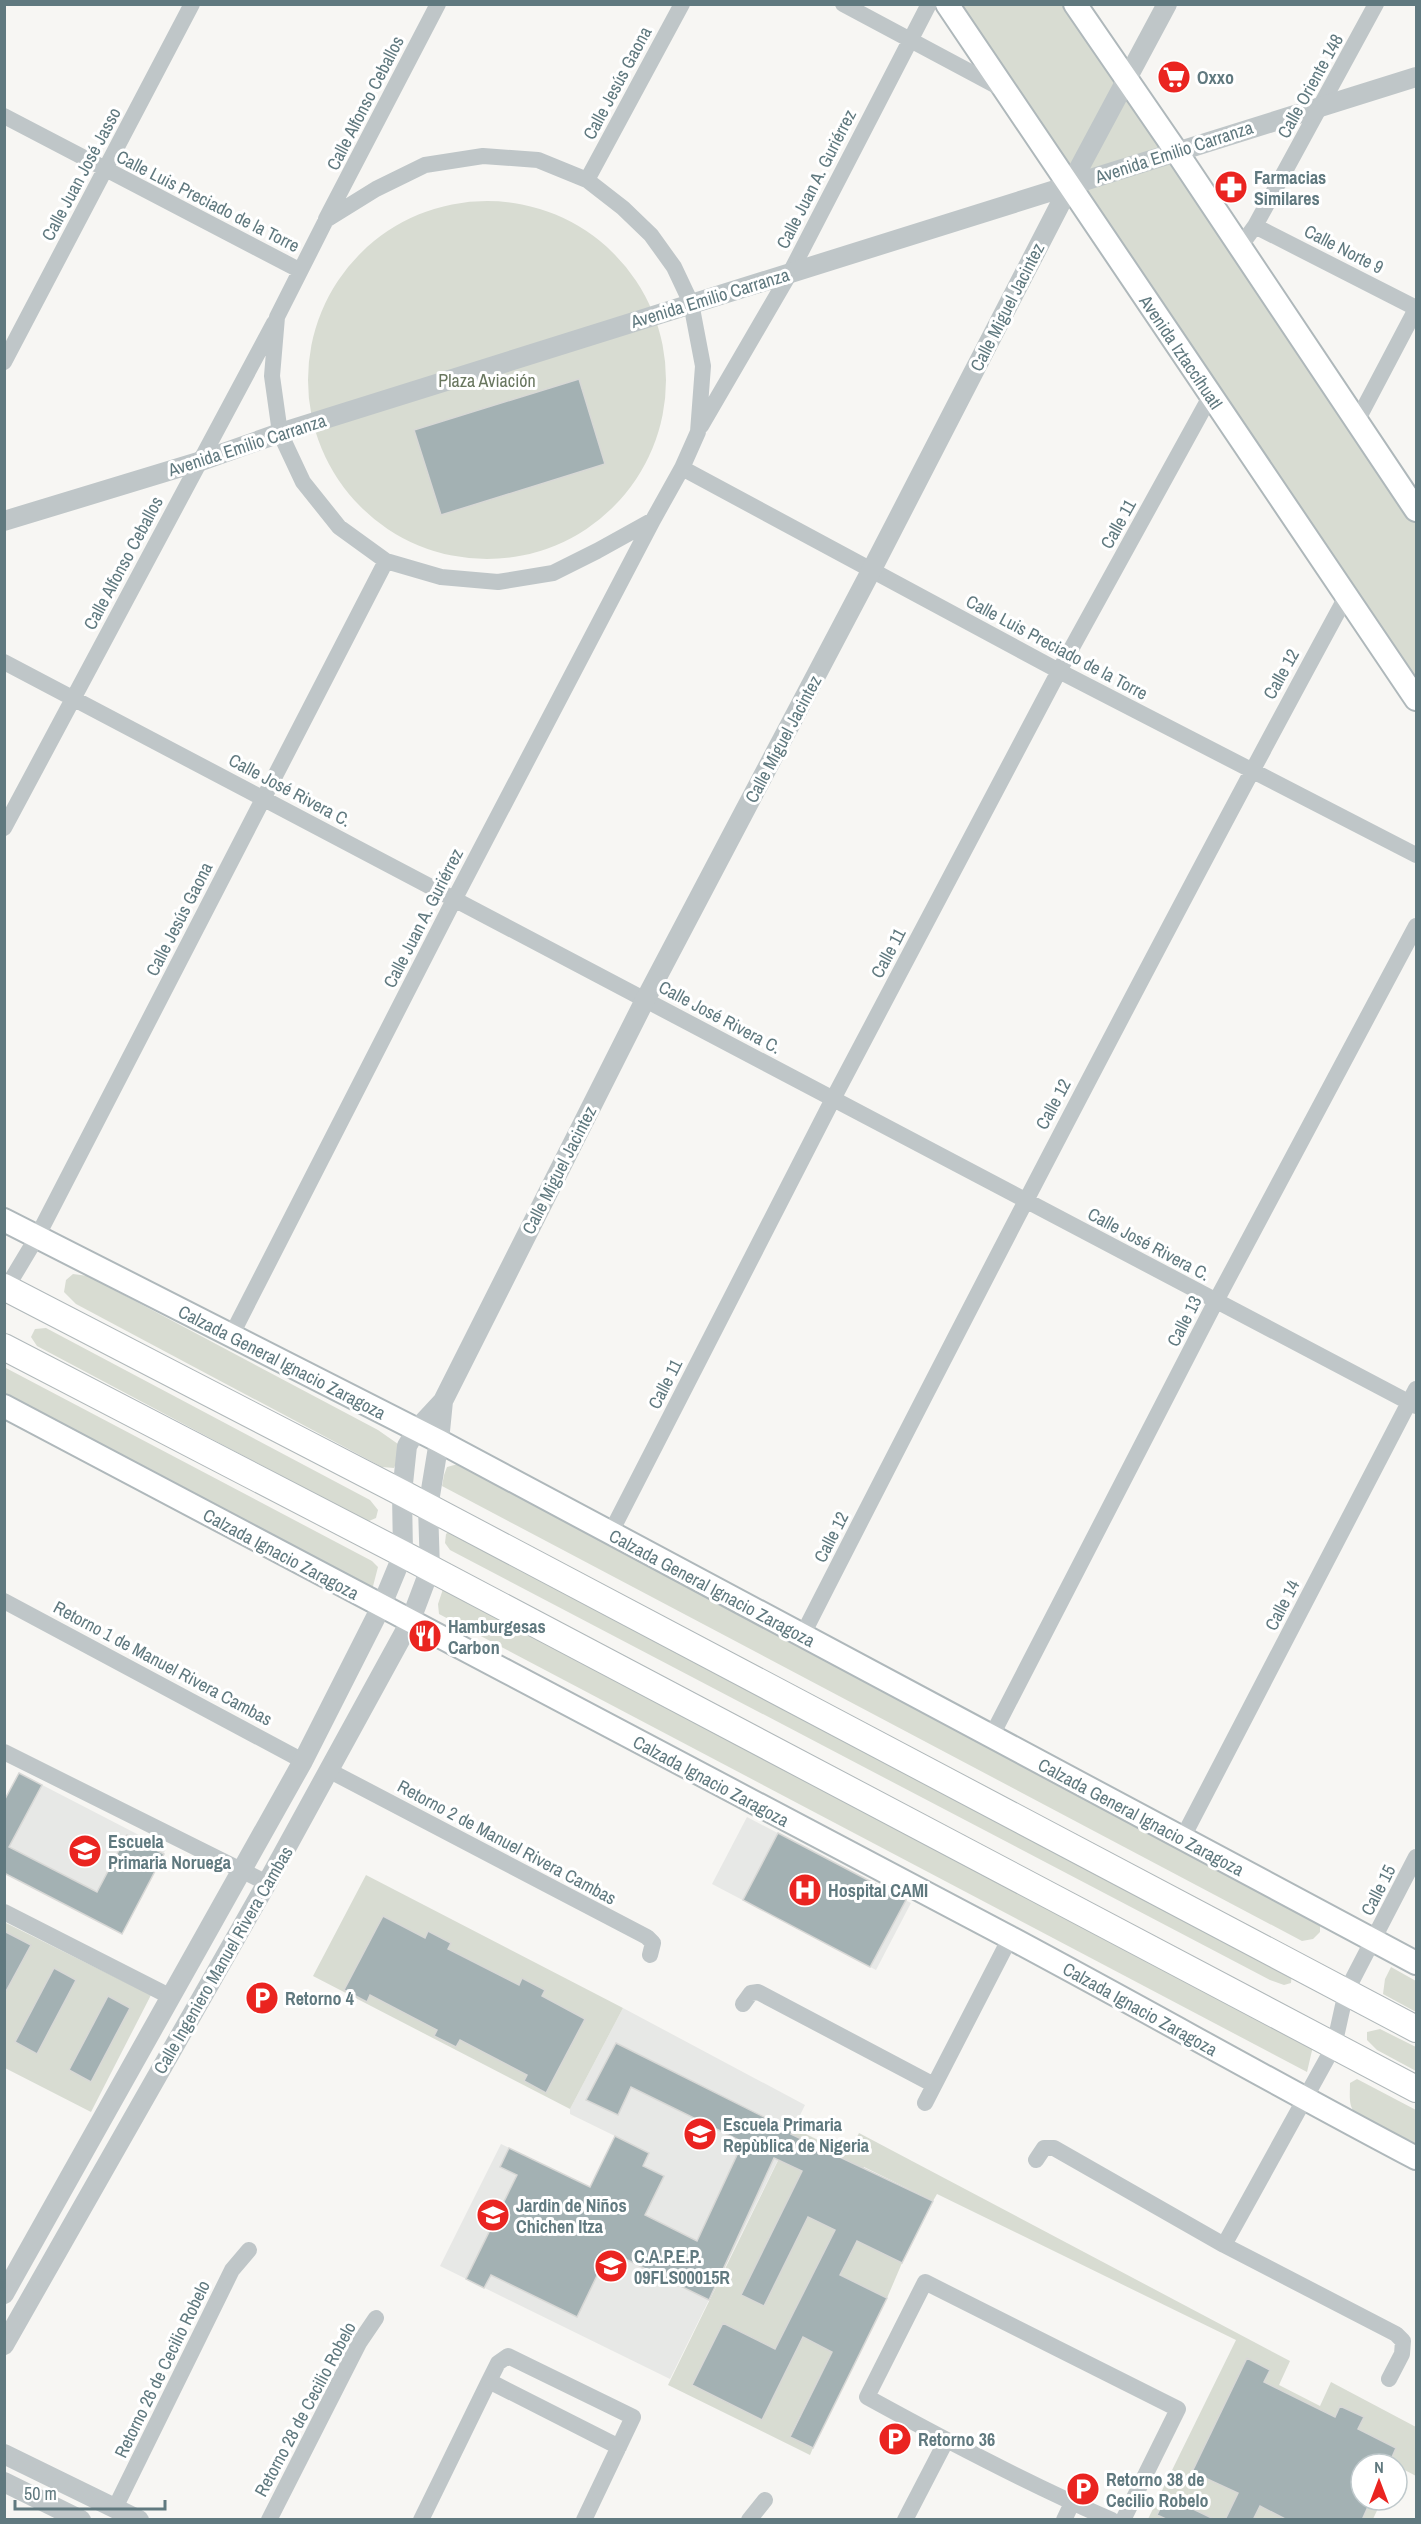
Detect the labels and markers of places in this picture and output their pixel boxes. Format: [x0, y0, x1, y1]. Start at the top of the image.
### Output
supermarket icon: Oxxo [1156, 59, 1192, 95]
place label: Oxxo [1197, 65, 1234, 90]
place label: Farmacias Similares [1254, 165, 1326, 211]
pharmacy icon: Farmacias Similares [1213, 169, 1249, 205]
place label: Hamburgesas Carbon [448, 1614, 546, 1660]
restaurant icon: Hamburgesas Carbon [407, 1618, 443, 1654]
place label: Escuela Primaria Noruega [108, 1829, 232, 1875]
school or university icon: Escuela Primaria Noruega [67, 1833, 103, 1869]
hospital icon: Hospital CAMI [787, 1872, 823, 1908]
place label: Hospital CAMI [828, 1878, 928, 1903]
parking icon: Retorno 4 [244, 1980, 280, 2016]
place label: Retorno 4 [285, 1986, 355, 2011]
place label: Escuela Primaria Repùblica de Nigeria [723, 2112, 870, 2158]
school or university icon: Escuela Primaria Repùblica de Nigeria [682, 2116, 718, 2152]
place label: Jardin de Niños Chichen Itza [516, 2193, 627, 2239]
school or university icon: Jardin de Niños Chichen Itza [475, 2197, 511, 2233]
place label: C.A.P.E.P. 09FLS00015R [634, 2244, 730, 2290]
school or university icon: C.A.P.E.P. 09FLS00015R [593, 2248, 629, 2284]
parking icon: Retorno 36 [877, 2421, 913, 2457]
place label: Retorno 36 [918, 2427, 995, 2452]
place label: Retorno 38 de Cecilio Robelo [1106, 2467, 1209, 2513]
parking icon: Retorno 38 de Cecilio Robelo [1065, 2471, 1101, 2507]

